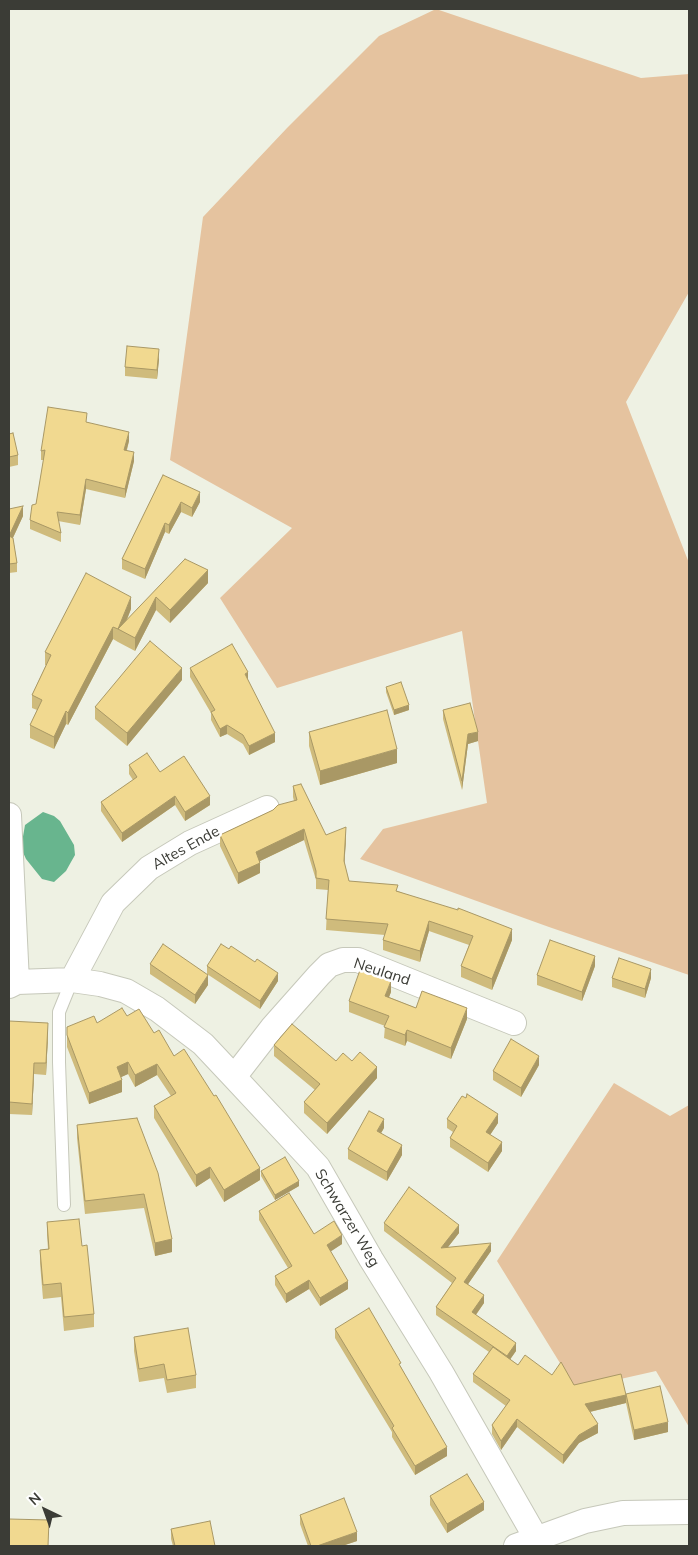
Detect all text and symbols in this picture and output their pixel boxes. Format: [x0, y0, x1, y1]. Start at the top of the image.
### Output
street label: Altes Ende [149, 822, 223, 874]
street label: Neuland [351, 954, 413, 990]
street label: Schwarzer Weg [311, 1166, 383, 1270]
north arrow [20, 1485, 70, 1535]
text: N [25, 1489, 45, 1509]

